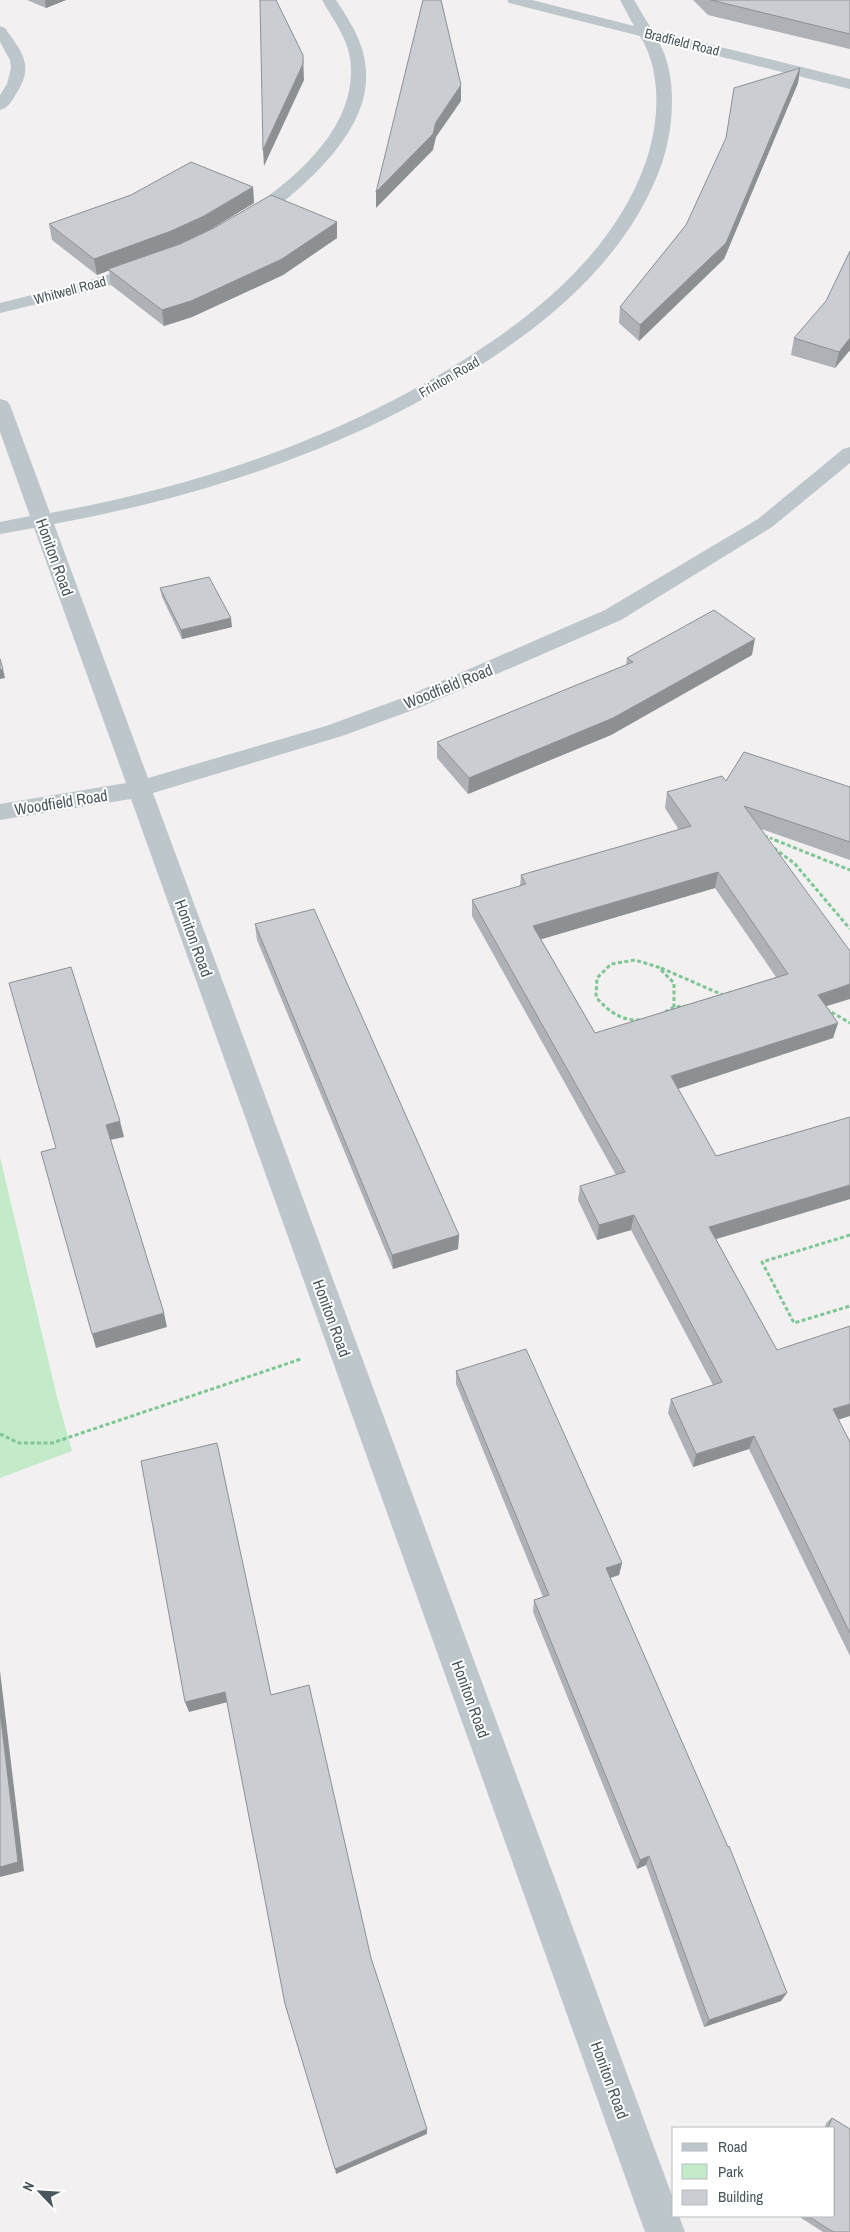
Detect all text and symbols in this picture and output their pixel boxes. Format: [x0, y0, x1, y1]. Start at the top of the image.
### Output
street label: Bradfield Road [643, 24, 721, 60]
street label: Whitwell Road [32, 272, 108, 308]
street label: Frinton Road [415, 352, 483, 402]
street label: Honiton Road [31, 515, 79, 599]
street label: Woodfield Road [400, 658, 496, 714]
street label: Woodfield Road [13, 784, 109, 820]
street label: Honiton Road [170, 896, 218, 980]
street label: Honiton Road [308, 1276, 356, 1360]
street label: Honiton Road [447, 1657, 495, 1741]
street label: Honiton Road [586, 2038, 634, 2122]
legend [672, 2127, 835, 2217]
text: Road [718, 2136, 747, 2157]
text: Park [718, 2161, 744, 2182]
north arrow [15, 2167, 65, 2217]
text: N [18, 2179, 38, 2194]
text: Building [718, 2186, 763, 2207]

